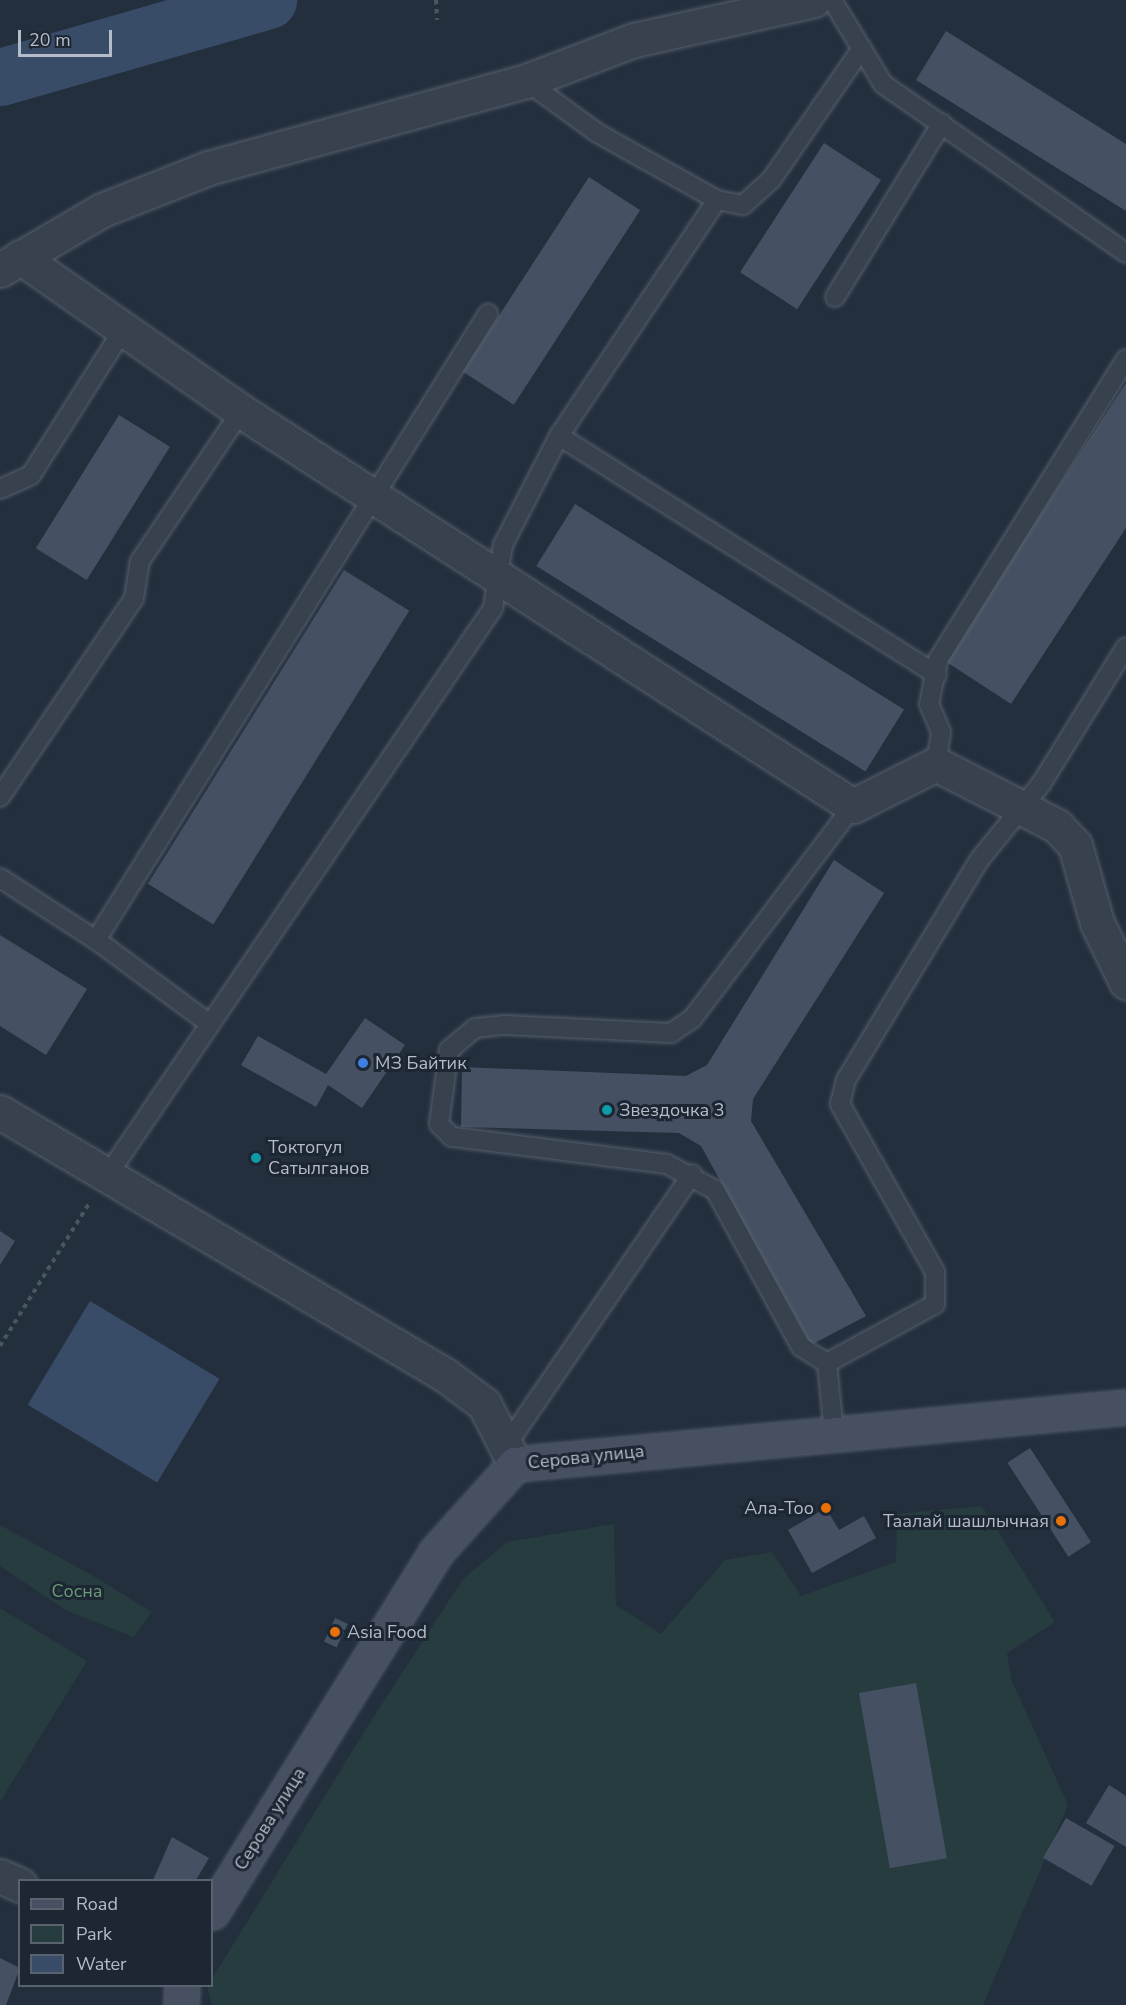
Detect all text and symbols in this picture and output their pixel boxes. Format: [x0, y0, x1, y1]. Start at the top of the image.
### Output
scale bar [21, 18, 116, 56]
text: 20 m [29, 28, 71, 52]
place label: МЗ Байтик [375, 1052, 467, 1074]
marker: МЗ Байтик [356, 1056, 370, 1070]
place label: Звездочка 3 [619, 1099, 725, 1121]
marker: Звездочка 3 [600, 1103, 614, 1117]
place label: Токтогул Сатылганов [268, 1137, 369, 1180]
marker: Токтогул Сатылганов [249, 1151, 263, 1165]
street label: Серова улица [527, 1440, 645, 1474]
place label: Ала-Тоо [744, 1497, 814, 1519]
marker: Ала-Тоо [819, 1501, 833, 1515]
place label: Таалай шашлычная [883, 1510, 1049, 1532]
marker: Таалай шашлычная [1054, 1514, 1068, 1528]
park label: Сосна [52, 1580, 102, 1602]
place label: Asia Food [347, 1621, 427, 1643]
marker: Asia Food [328, 1625, 342, 1639]
street label: Серова улица [230, 1764, 310, 1874]
legend [18, 1879, 213, 1987]
text: Road [76, 1892, 118, 1916]
text: Park [76, 1922, 112, 1946]
text: Water [76, 1952, 127, 1976]

